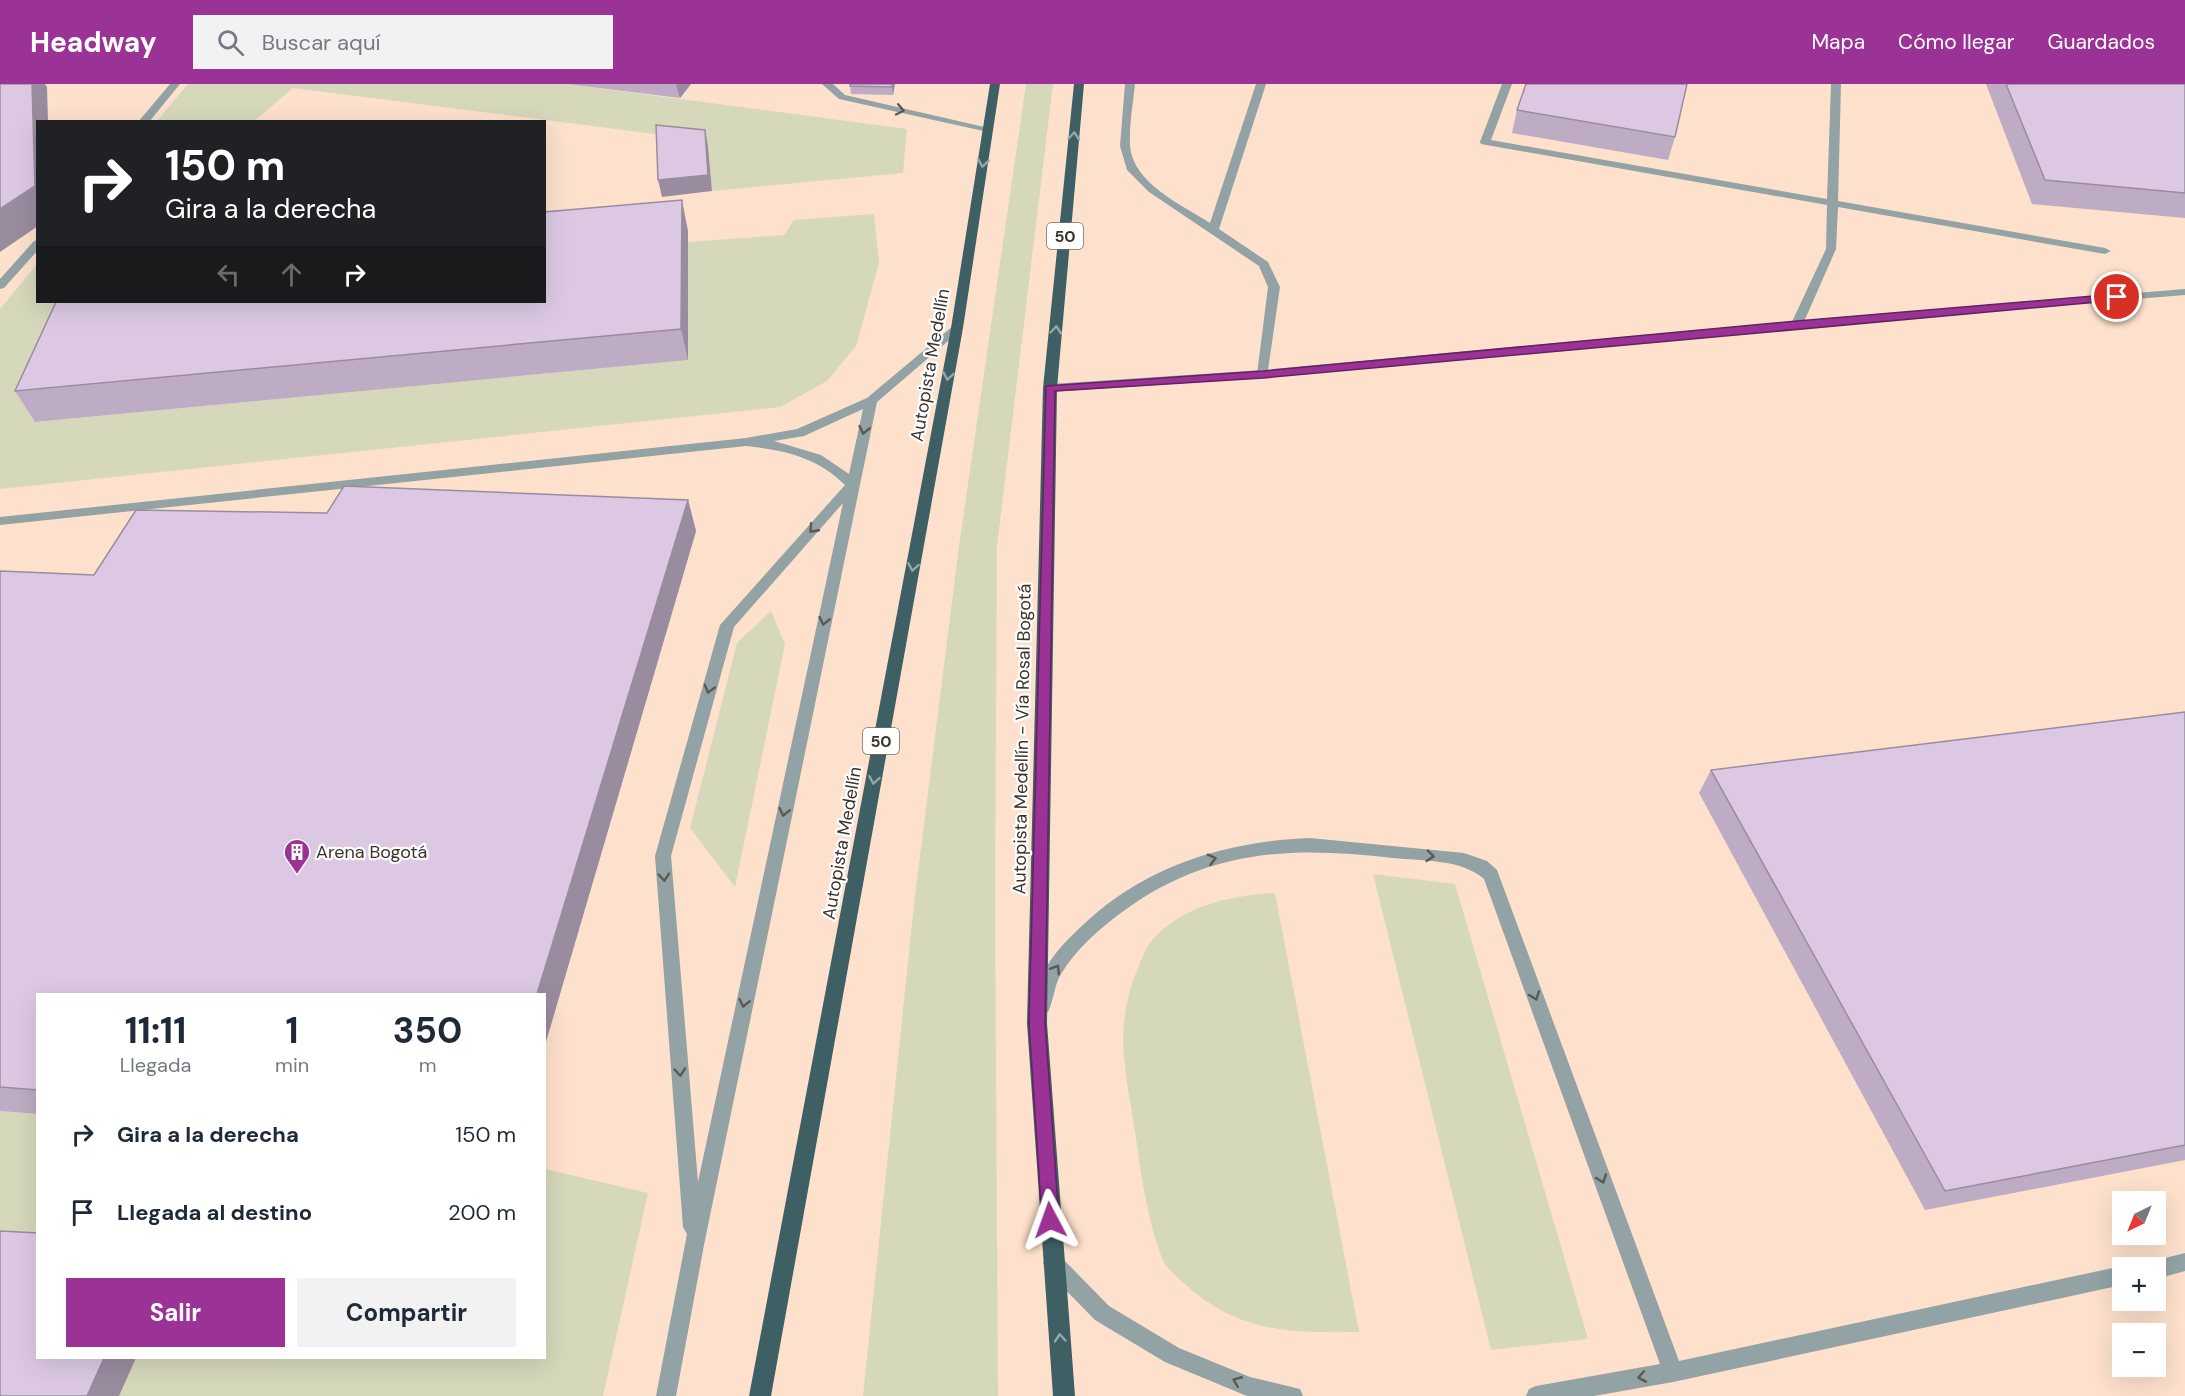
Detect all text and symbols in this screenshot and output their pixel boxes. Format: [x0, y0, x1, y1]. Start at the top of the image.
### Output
search box [193, 15, 613, 69]
text: Headway [30, 24, 157, 61]
icon: search [214, 26, 247, 59]
text: Buscar aquí [262, 28, 380, 57]
text: Mapa [1811, 28, 1865, 56]
text: Cómo llegar [1898, 28, 2015, 56]
text: Guardados [2048, 28, 2155, 56]
one-way arrow [895, 103, 905, 116]
one-way arrow [1067, 132, 1080, 141]
text: 150 m [165, 138, 285, 193]
icon: right [66, 144, 144, 222]
one-way arrow [977, 157, 990, 167]
text: Gira a la derecha [165, 191, 376, 226]
road number: 50 [1047, 223, 1083, 249]
icon: left [212, 258, 245, 291]
icon: ahead [275, 258, 308, 291]
icon: right [338, 258, 371, 291]
pin [2091, 271, 2142, 322]
icon: arrive [2100, 280, 2133, 313]
street label: Autopista Medellín [905, 287, 955, 443]
one-way arrow [1049, 326, 1062, 335]
one-way arrow [942, 370, 955, 380]
one-way arrow [859, 425, 872, 435]
one-way arrow [809, 522, 820, 533]
one-way arrow [907, 562, 920, 572]
street label: Autopista Medellín - Vía Rosal Bogotá [1007, 583, 1037, 895]
one-way arrow [818, 615, 831, 625]
one-way arrow [704, 683, 716, 694]
road number: 50 [863, 728, 899, 754]
street label: Autopista Medellín [817, 765, 867, 921]
one-way arrow [868, 775, 880, 785]
one-way arrow [778, 806, 791, 816]
building icon: Arena Bogotá [282, 837, 312, 875]
place label: Arena Bogotá [316, 840, 427, 864]
one-way arrow [1425, 849, 1434, 862]
one-way arrow [1206, 854, 1217, 866]
one-way arrow [657, 873, 670, 882]
one-way arrow [1049, 964, 1060, 975]
one-way arrow [1528, 990, 1541, 1001]
one-way arrow [738, 997, 751, 1007]
text: 11:11 [125, 1007, 186, 1054]
text: 1 [286, 1007, 299, 1054]
text: 350 [393, 1007, 462, 1054]
text: Llegada [120, 1052, 191, 1078]
text: min [275, 1052, 309, 1078]
text: m [419, 1052, 436, 1078]
one-way arrow [673, 1067, 686, 1076]
icon: right [66, 1118, 99, 1151]
text: Gira a la derecha [117, 1120, 299, 1149]
text: 150 m [455, 1120, 516, 1149]
one-way arrow [1595, 1173, 1608, 1184]
position arrow [1018, 1188, 1082, 1252]
north arrow [2112, 1191, 2166, 1245]
map controls [2112, 1191, 2166, 1377]
icon: arrive [66, 1196, 99, 1229]
text: Llegada al destino [117, 1198, 312, 1227]
text: 200 m [448, 1198, 516, 1227]
button: + [2112, 1257, 2166, 1311]
button: Salir [66, 1278, 285, 1347]
button: Compartir [297, 1278, 516, 1347]
button: − [2112, 1323, 2166, 1377]
one-way arrow [1053, 1333, 1066, 1342]
one-way arrow [1638, 1371, 1647, 1383]
one-way arrow [1232, 1376, 1243, 1388]

